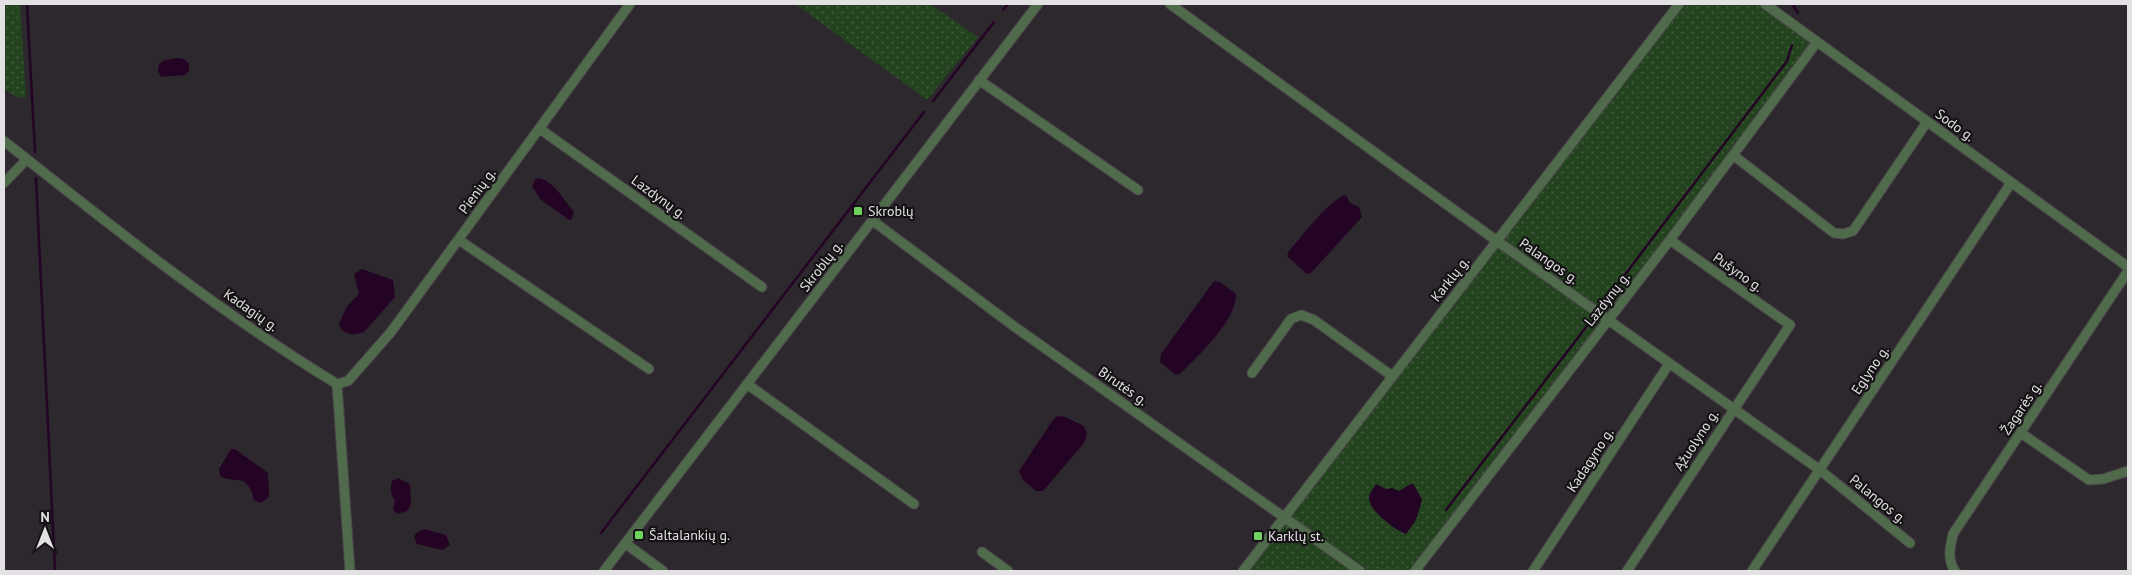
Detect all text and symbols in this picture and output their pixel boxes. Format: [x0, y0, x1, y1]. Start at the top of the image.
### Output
street label: Sodo g. [1932, 105, 1978, 145]
street label: Pienių g. [454, 165, 500, 217]
street label: Lazdynų g. [628, 171, 690, 223]
place label: Skroblų [868, 202, 914, 220]
marker: Skroblų [852, 205, 864, 217]
street label: Palangos g. [1516, 234, 1582, 288]
street label: Skroblų g. [795, 237, 847, 295]
street label: Pušyno g. [1710, 248, 1766, 296]
street label: Karklų g. [1427, 253, 1473, 305]
street label: Lazdynų g. [1580, 268, 1634, 330]
street label: Kadagių g. [220, 285, 282, 335]
street label: Eglyno g. [1847, 342, 1893, 398]
street label: Birutės g. [1095, 363, 1151, 409]
street label: Žagarės g. [1997, 378, 2045, 438]
street label: Ąžuolyno g. [1670, 406, 1722, 474]
street label: Kadagyno g. [1563, 424, 1617, 496]
street label: Palangos g. [1846, 471, 1910, 527]
north arrow [20, 505, 70, 555]
text: N [40, 508, 50, 526]
place label: Šaltalankių g. [649, 526, 730, 544]
place label: Karklų st. [1268, 527, 1324, 545]
marker: Šaltalankių g. [633, 529, 645, 541]
marker: Karklų st. [1252, 530, 1264, 542]

